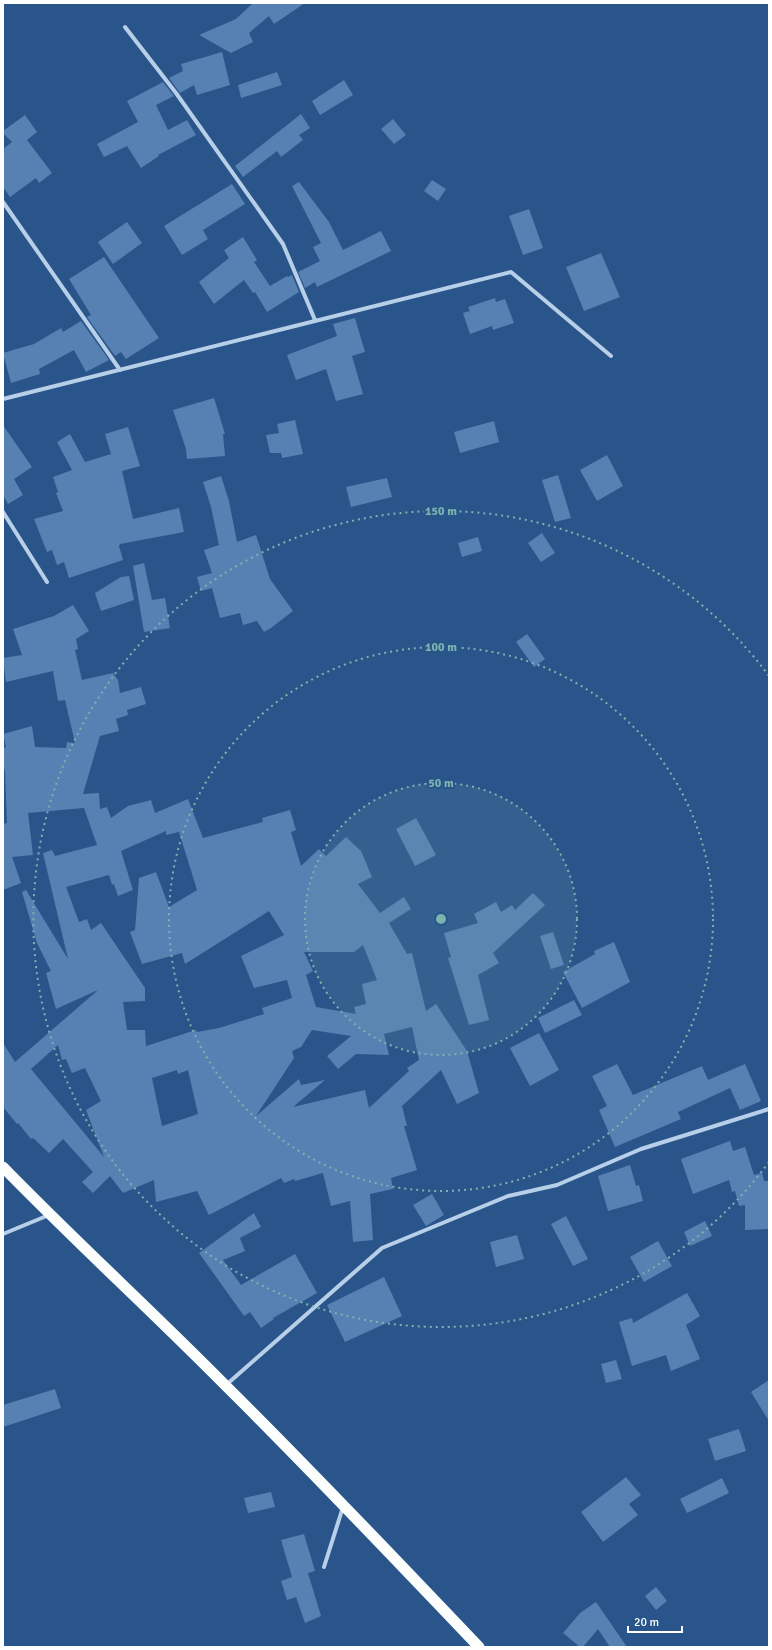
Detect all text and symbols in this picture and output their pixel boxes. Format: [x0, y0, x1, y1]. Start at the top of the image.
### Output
text: 150 m [425, 504, 457, 519]
text: 100 m [425, 640, 457, 655]
text: 50 m [428, 776, 454, 791]
centre of rings [434, 912, 448, 926]
scale bar [628, 1608, 682, 1634]
text: 20 m [634, 1615, 659, 1630]

